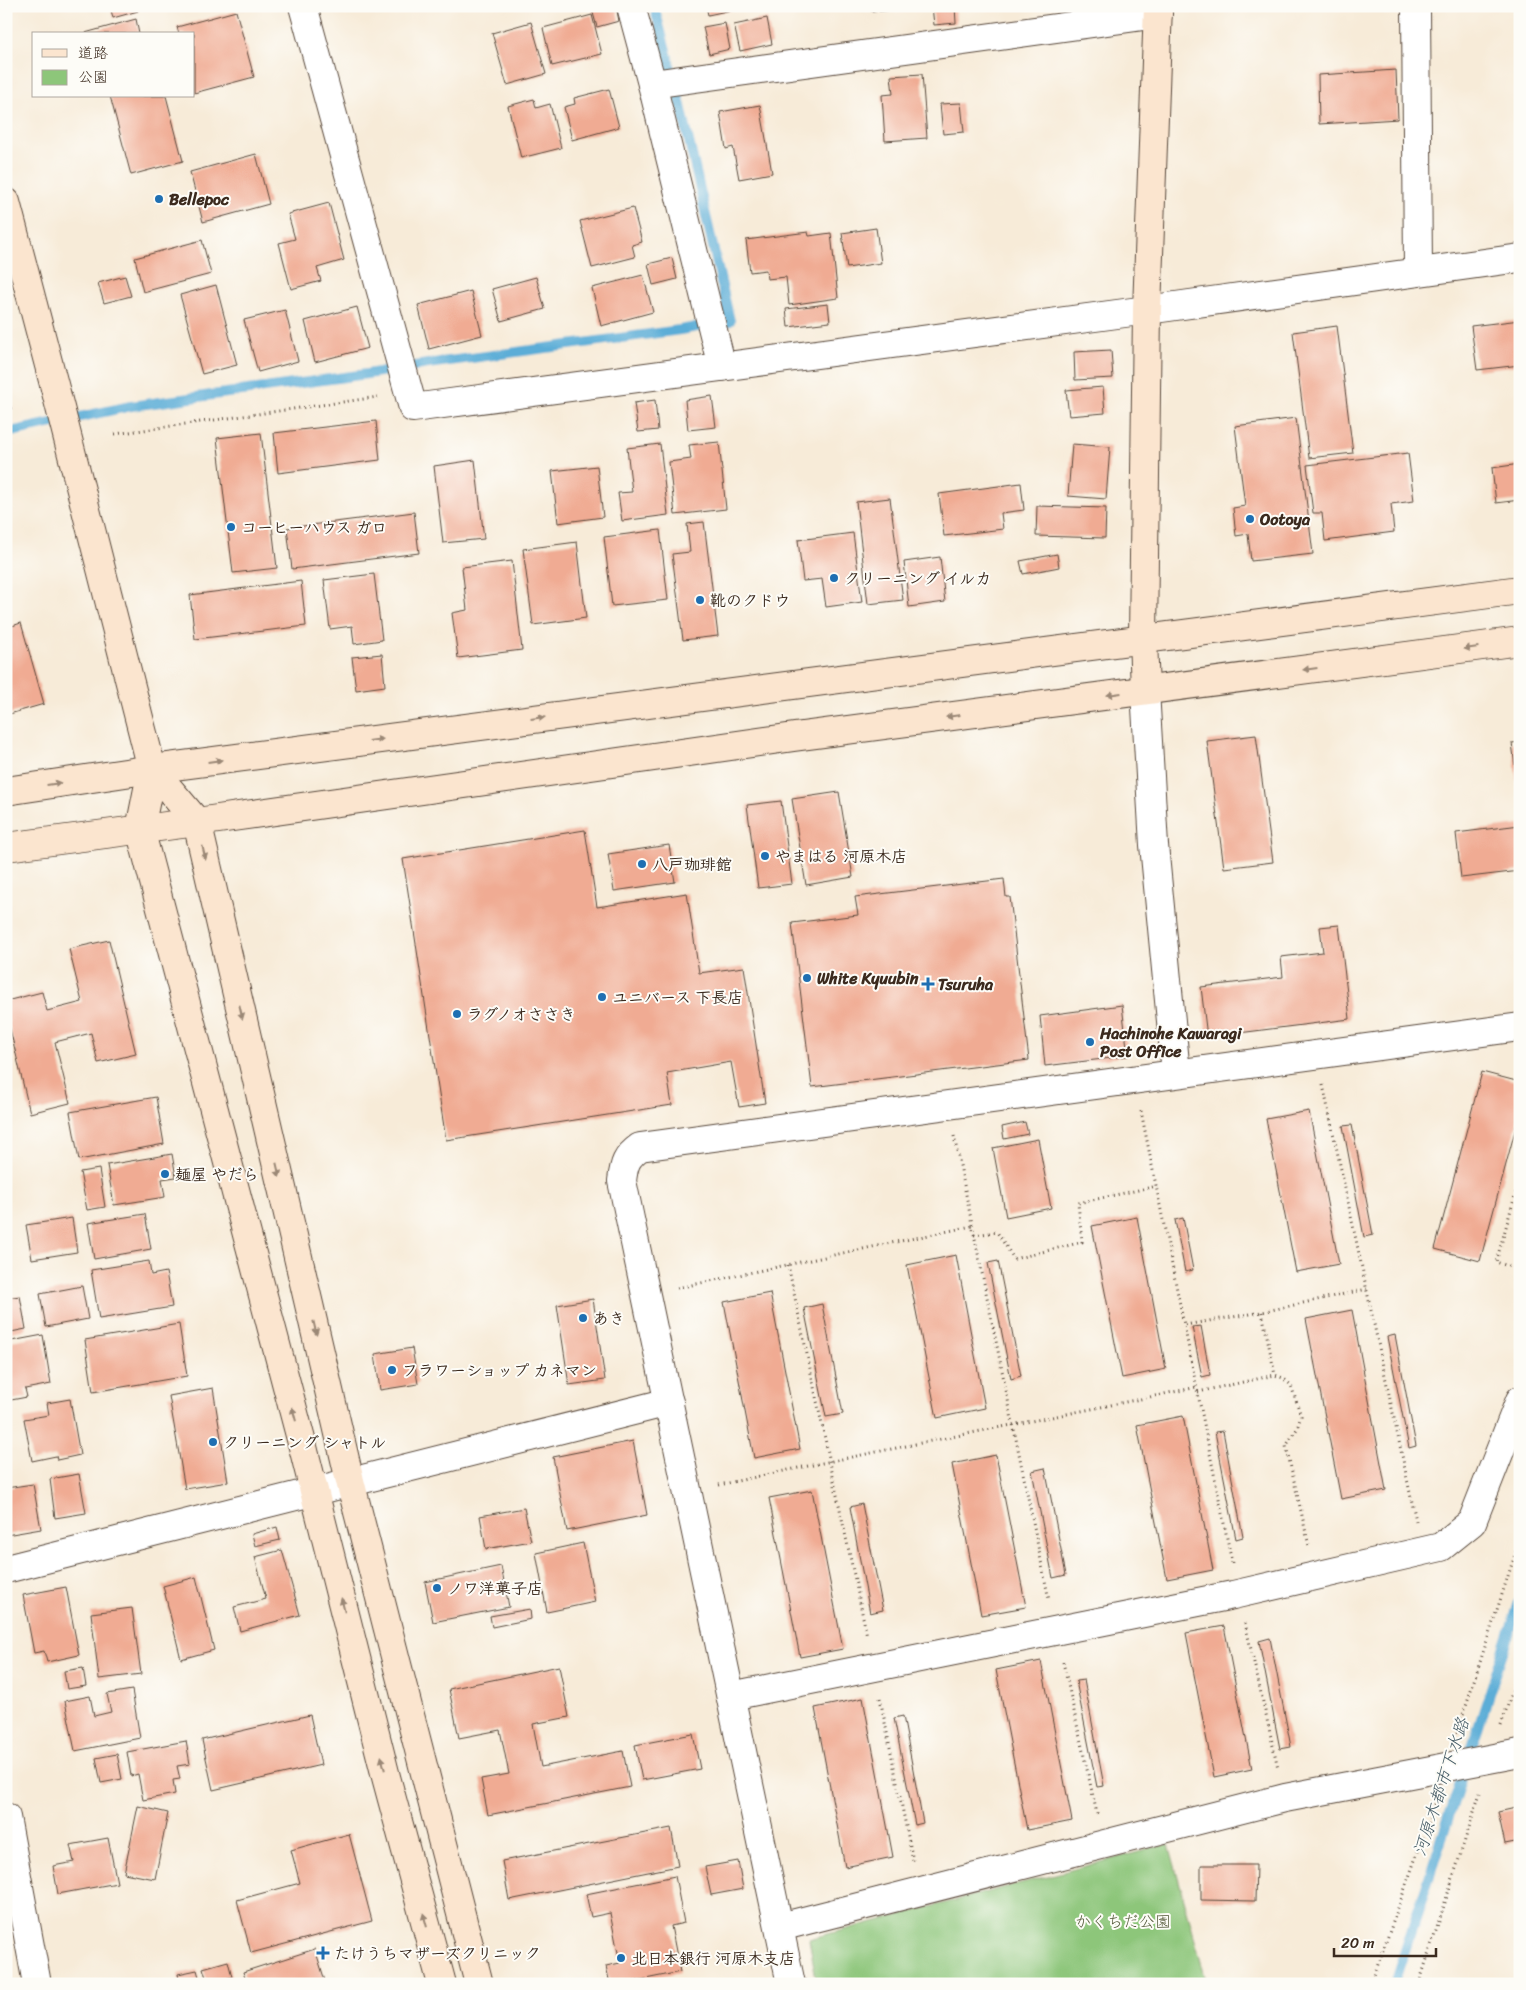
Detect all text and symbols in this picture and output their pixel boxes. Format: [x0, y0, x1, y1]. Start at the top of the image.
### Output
legend [32, 32, 195, 98]
text: 道路 [78, 40, 108, 66]
text: 公園 [78, 64, 108, 90]
place label: Bellepoc [169, 185, 230, 214]
marker: Bellepoc [153, 193, 165, 205]
place label: Ootoya [1259, 505, 1311, 534]
place label: コーヒーハウス ガロ [241, 513, 388, 542]
marker: Ootoya [1244, 513, 1256, 525]
marker: コーヒーハウス ガロ [225, 521, 237, 533]
place label: クリーニング イルカ [844, 564, 992, 593]
marker: クリーニング イルカ [828, 572, 840, 584]
place label: 靴のクドウ [710, 586, 790, 615]
marker: 靴のクドウ [694, 594, 706, 606]
one-way arrow [1463, 644, 1479, 652]
one-way arrow [1302, 665, 1318, 673]
one-way arrow [1106, 691, 1122, 699]
one-way arrow [945, 712, 961, 720]
one-way arrow [530, 714, 546, 722]
one-way arrow [369, 735, 385, 743]
one-way arrow [208, 757, 224, 765]
one-way arrow [47, 779, 63, 787]
place label: やまはる 河原木店 [775, 842, 907, 871]
one-way arrow [200, 846, 208, 861]
place label: 八戸珈琲館 [652, 850, 732, 879]
marker: やまはる 河原木店 [759, 850, 771, 862]
marker: 八戸珈琲館 [636, 858, 648, 870]
place label: White Kyuubin [817, 964, 919, 993]
place label: Tsuruha [938, 970, 994, 999]
marker: White Kyuubin [801, 972, 813, 984]
marker: Tsuruha [922, 978, 934, 990]
place label: ユニバース 下長店 [612, 983, 743, 1012]
marker: ユニバース 下長店 [596, 991, 608, 1003]
place label: ラグノオささき [467, 1000, 576, 1029]
one-way arrow [237, 1004, 245, 1019]
marker: ラグノオささき [451, 1008, 463, 1020]
place label: Hachinohe Kawaragi Post Office [1099, 1019, 1243, 1066]
marker: Hachinohe Kawaragi Post Office [1084, 1036, 1096, 1048]
place label: 麺屋 やだら [175, 1160, 259, 1189]
one-way arrow [274, 1162, 282, 1177]
marker: 麺屋 やだら [159, 1168, 171, 1180]
place label: あき [593, 1304, 625, 1333]
marker: あき [577, 1312, 589, 1324]
one-way arrow [311, 1320, 319, 1336]
place label: フラワーショップ カネマン [402, 1356, 597, 1385]
marker: フラワーショップ カネマン [386, 1364, 398, 1376]
one-way arrow [290, 1406, 298, 1421]
place label: クリーニング シャトル [223, 1428, 387, 1457]
marker: クリーニング シャトル [207, 1436, 219, 1448]
place label: ノワ洋菓子店 [447, 1574, 543, 1603]
marker: ノワ洋菓子店 [431, 1582, 443, 1594]
one-way arrow [339, 1598, 347, 1613]
water label: 河原木都市下水路 [1404, 1713, 1479, 1860]
one-way arrow [379, 1755, 387, 1770]
park label: かくちだ公園 [1075, 1907, 1171, 1936]
one-way arrow [420, 1912, 428, 1927]
scale bar [1334, 1925, 1436, 1957]
text: 20 m [1341, 1930, 1375, 1956]
place label: たけうちマザーズクリニック [334, 1939, 541, 1968]
place label: 北日本銀行 河原木支店 [631, 1944, 795, 1973]
marker: たけうちマザーズクリニック [316, 1946, 330, 1960]
marker: 北日本銀行 河原木支店 [615, 1952, 627, 1964]

